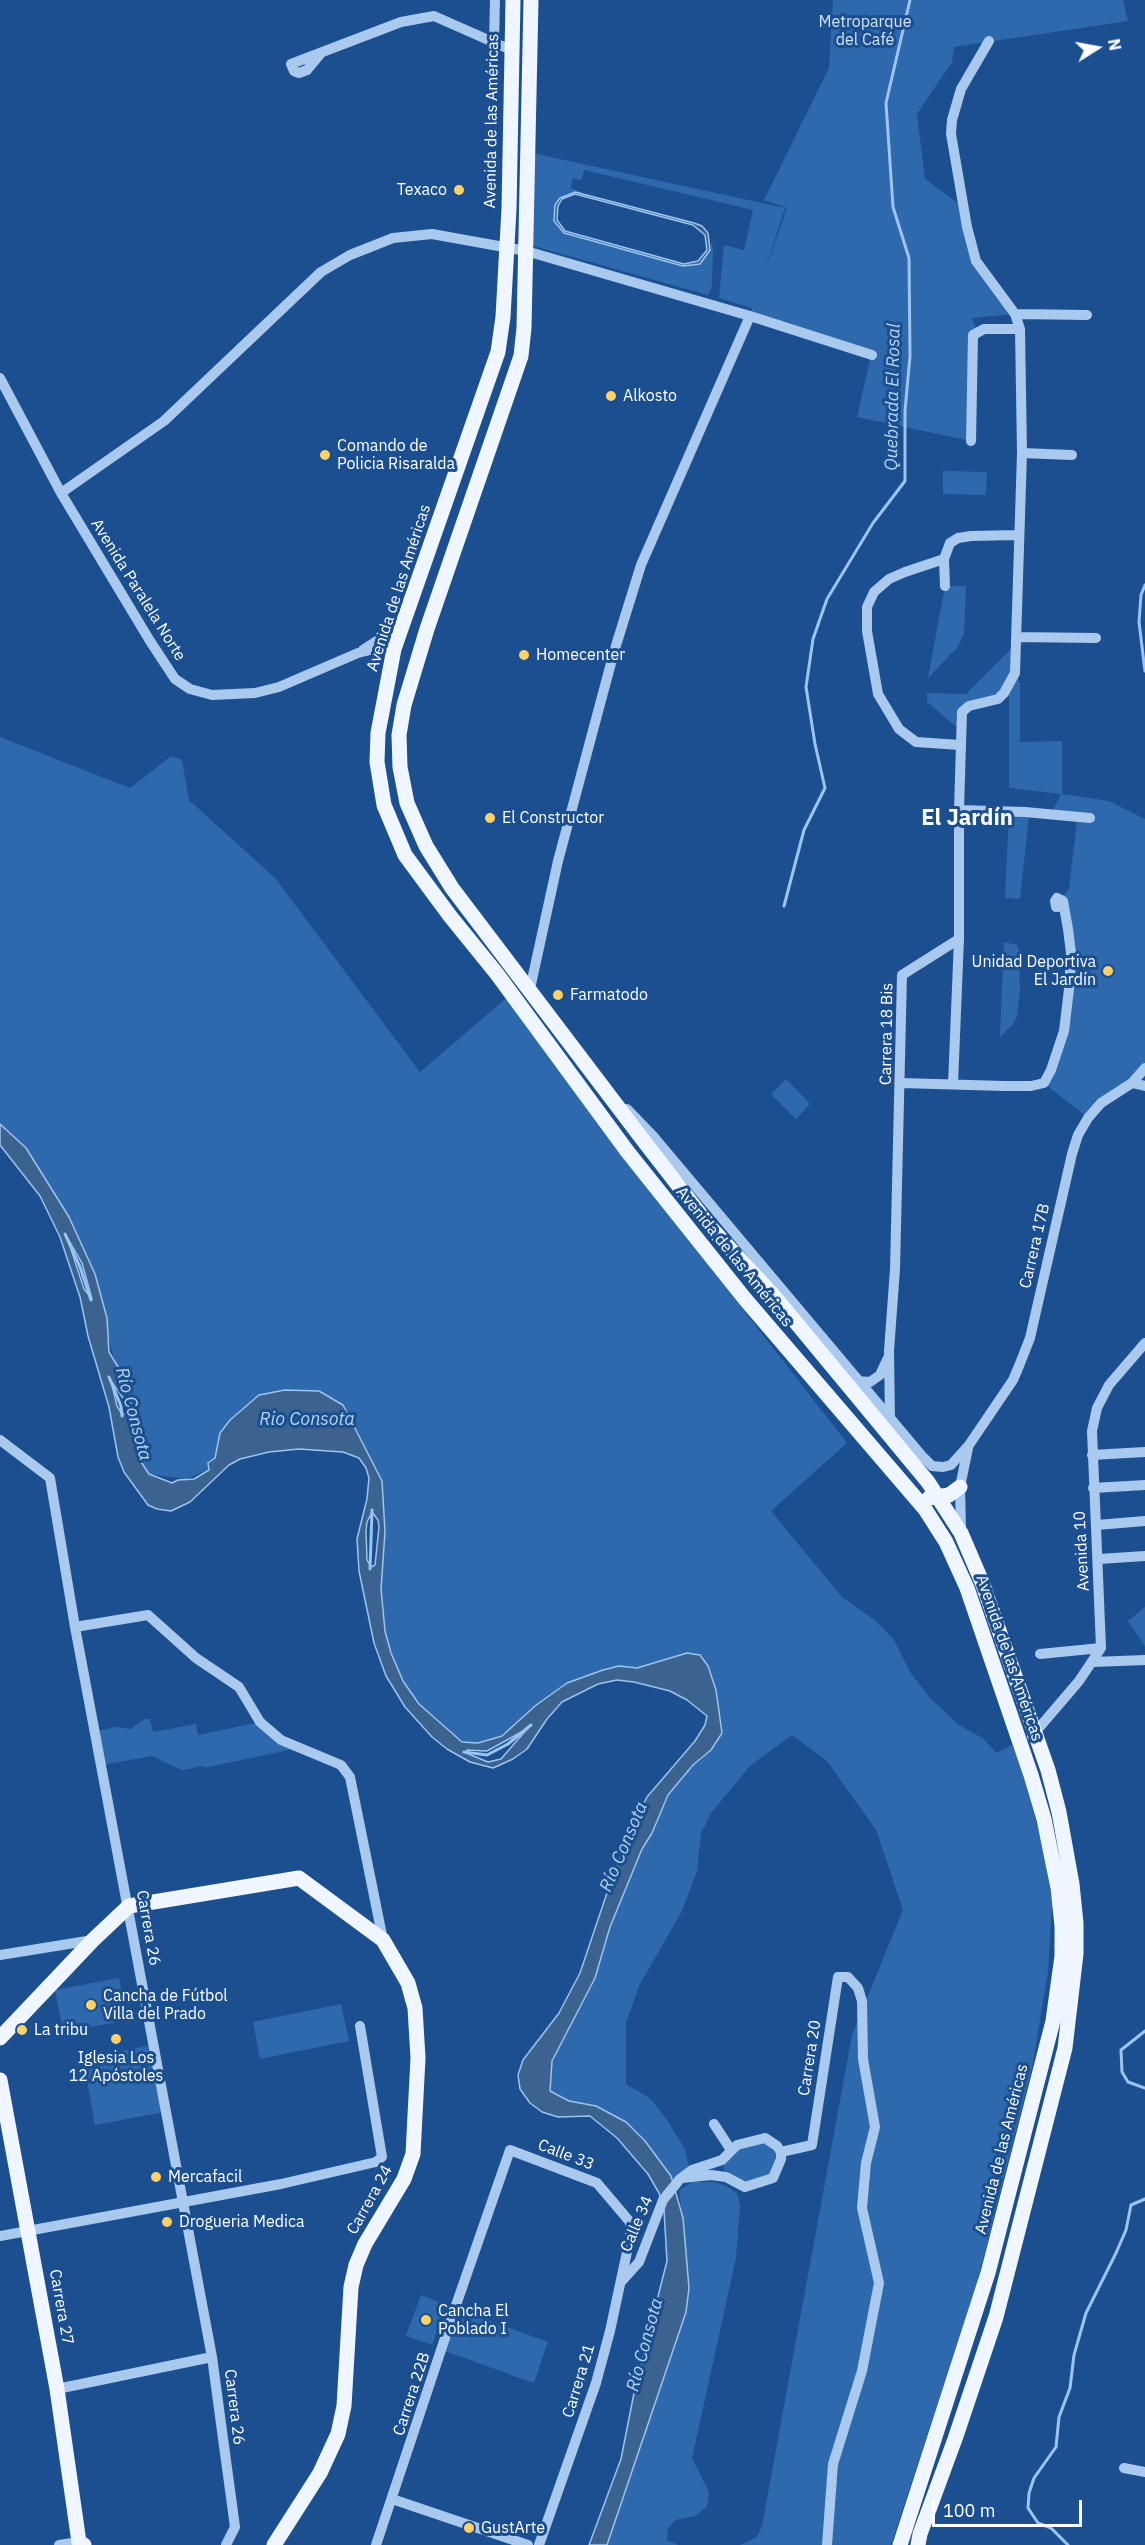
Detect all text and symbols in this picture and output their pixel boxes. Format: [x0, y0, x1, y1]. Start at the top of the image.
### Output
park label: Metroparque del Café [819, 12, 911, 50]
north arrow [1067, 18, 1127, 78]
street label: Avenida de las Américas [481, 33, 503, 209]
text: N [1104, 37, 1126, 52]
place label: Texaco [397, 180, 447, 200]
marker: Texaco [452, 183, 466, 197]
water label: Quebrada El Rosal [881, 323, 905, 471]
place label: Alkosto [623, 386, 677, 406]
marker: Alkosto [604, 389, 618, 403]
place label: Comando de Policia Risaralda [337, 436, 455, 474]
marker: Comando de Policia Risaralda [318, 448, 332, 462]
street label: Avenida de las Américas [363, 502, 435, 674]
street label: Avenida Paralela Norte [86, 515, 190, 665]
place label: Homecenter [536, 645, 625, 665]
marker: Homecenter [517, 648, 531, 662]
district label: El Jardín [921, 806, 1013, 832]
place label: El Constructor [502, 808, 604, 828]
marker: El Constructor [483, 811, 497, 825]
place label: Unidad Deportiva El Jardín [972, 952, 1096, 990]
marker: Unidad Deportiva El Jardín [1101, 964, 1115, 978]
street label: Carrera 18 Bis [877, 983, 897, 1085]
place label: Farmatodo [570, 985, 648, 1005]
marker: Farmatodo [551, 988, 565, 1002]
street label: Avenida de las Américas [672, 1183, 796, 1331]
street label: Carrera 17B [1016, 1202, 1054, 1290]
water label: Río Consota [110, 1365, 156, 1463]
water label: Rio Consota [259, 1409, 355, 1431]
street label: Avenida 10 [1070, 1510, 1094, 1592]
street label: Avenida de las Américas [971, 1572, 1047, 1744]
water label: Río Consota [595, 1799, 653, 1895]
street label: Carrera 26 [132, 1889, 164, 1967]
place label: Cancha de Fútbol Villa del Prado [103, 1986, 228, 2024]
marker: Cancha de Fútbol Villa del Prado [84, 1998, 98, 2012]
street label: Carrera 20 [795, 2019, 825, 2097]
place label: La tribu [34, 2020, 88, 2040]
marker: La tribu [15, 2023, 29, 2037]
marker: Iglesia Los 12 Apóstoles [109, 2032, 123, 2046]
place label: Iglesia Los 12 Apóstoles [69, 2048, 163, 2086]
street label: Avenida de las Américas [972, 2062, 1032, 2236]
street label: Calle 33 [535, 2135, 597, 2175]
street label: Carrera 24 [343, 2162, 397, 2238]
place label: Mercafacil [168, 2167, 242, 2187]
marker: Mercafacil [149, 2170, 163, 2184]
street label: Calle 34 [617, 2193, 657, 2255]
place label: Drogueria Medica [179, 2212, 305, 2232]
marker: Drogueria Medica [160, 2215, 174, 2229]
street label: Carrera 27 [45, 2268, 77, 2346]
water label: Río Consota [622, 2296, 668, 2394]
place label: Cancha El Poblado I [438, 2301, 509, 2339]
marker: Cancha El Poblado I [419, 2313, 433, 2327]
street label: Carrera 21 [559, 2342, 599, 2420]
street label: Carrera 22B [389, 2350, 435, 2438]
street label: Carrera 26 [220, 2368, 248, 2446]
scale bar [935, 2488, 1085, 2526]
text: 100 m [943, 2499, 995, 2522]
place label: GustArte [481, 2518, 545, 2538]
marker: GustArte [462, 2521, 476, 2535]

